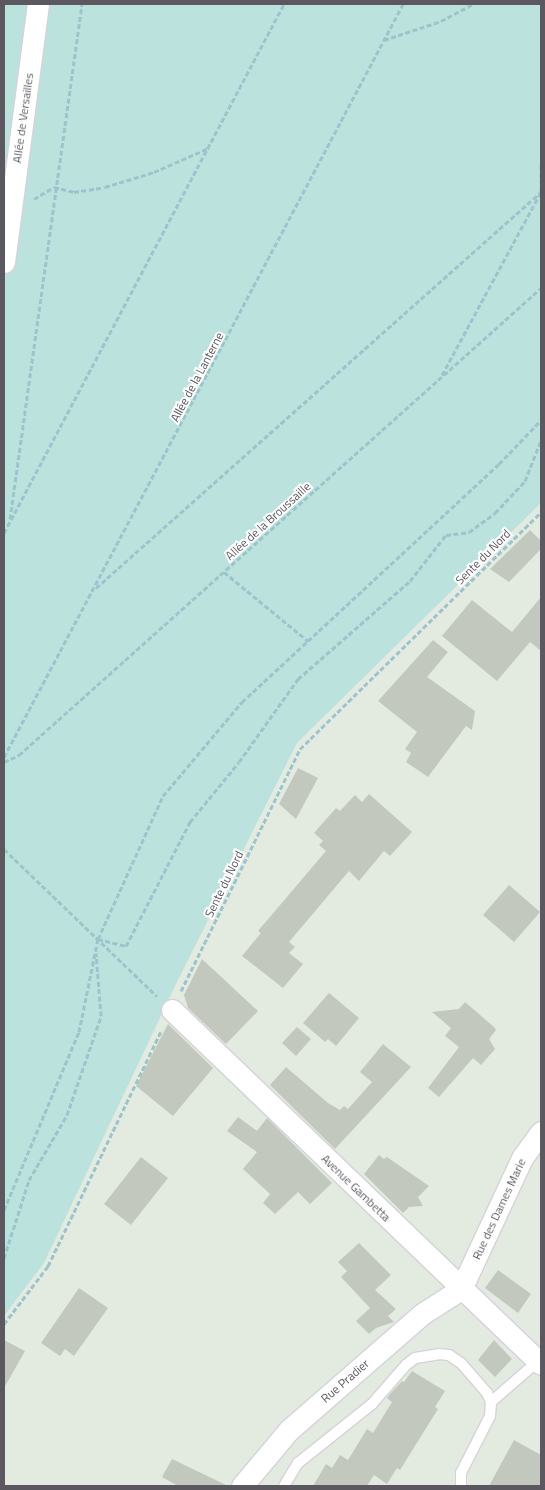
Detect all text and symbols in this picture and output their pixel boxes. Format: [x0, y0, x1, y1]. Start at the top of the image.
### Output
street label: Allée de Versailles [10, 72, 36, 164]
street label: Allée de la Lanterne [167, 330, 227, 424]
street label: Allée de la Broussaille [223, 479, 313, 563]
street label: Sente du Nord [452, 526, 514, 588]
street label: Sente du Nord [202, 848, 246, 920]
street label: Avenue Gambetta [318, 1151, 394, 1225]
street label: Rue des Dames Marie [469, 1156, 529, 1262]
street label: Rue Pradier [318, 1356, 372, 1406]

